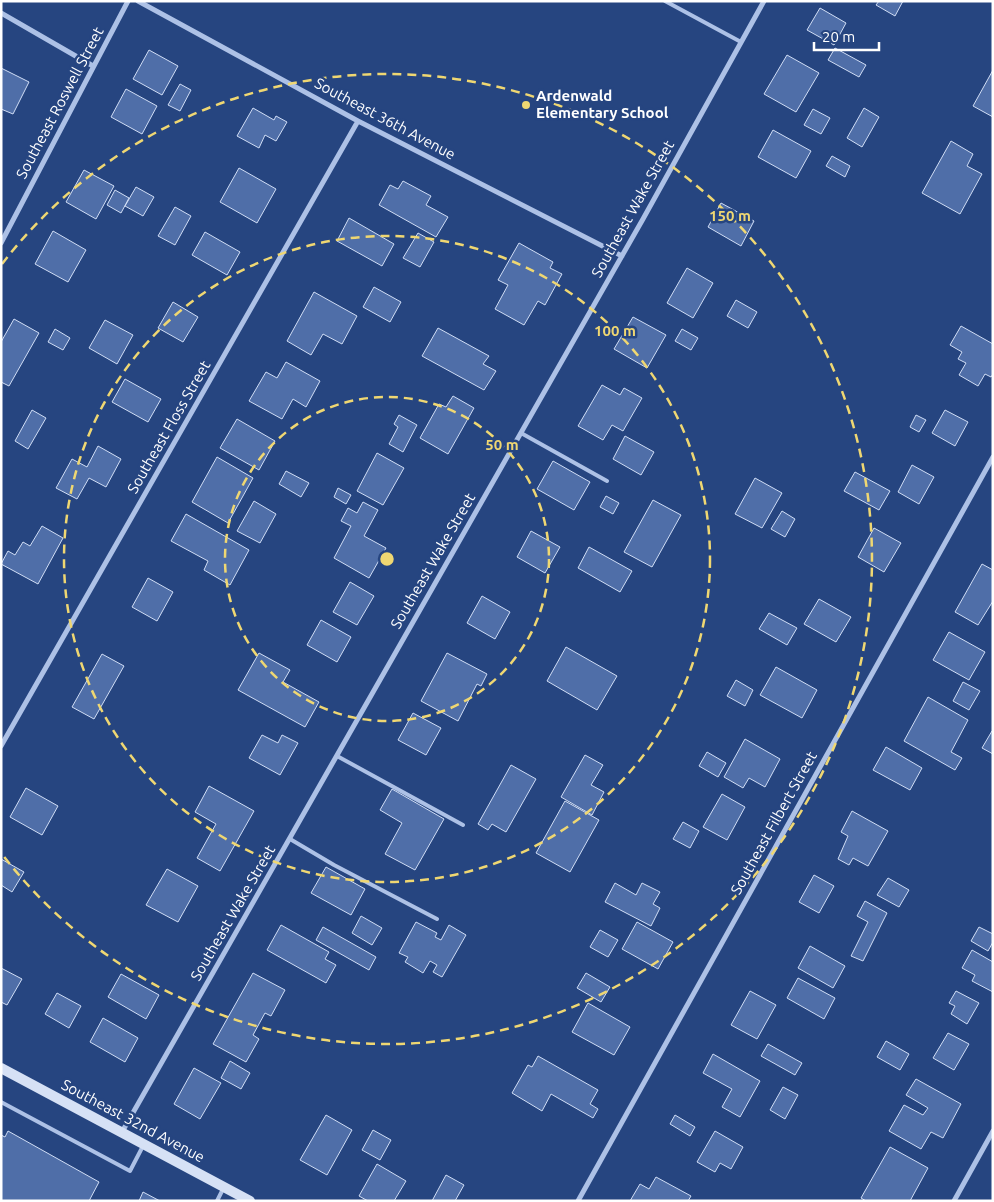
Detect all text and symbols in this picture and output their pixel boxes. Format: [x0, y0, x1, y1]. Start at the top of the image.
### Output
scale bar [814, 20, 879, 52]
street label: Southeast Roswell Street [12, 24, 107, 181]
text: 20 m [822, 28, 855, 45]
street label: Southeast 36th Avenue [312, 74, 458, 163]
place label: Ardenwald Elementary School [536, 87, 669, 121]
marker: Ardenwald Elementary School [520, 99, 532, 111]
street label: Southeast Wake Street [588, 137, 677, 280]
text: 150 m [709, 207, 751, 224]
text: 100 m [594, 322, 636, 339]
street label: Southeast Floss Street [124, 357, 214, 496]
text: 50 m [485, 436, 519, 453]
street label: Southeast Wake Street [387, 490, 478, 632]
centre of rings [378, 550, 396, 568]
street label: Southeast Filbert Street [727, 748, 820, 897]
street label: Southeast Wake Street [187, 842, 278, 984]
street label: Southeast 32nd Avenue [59, 1076, 208, 1166]

